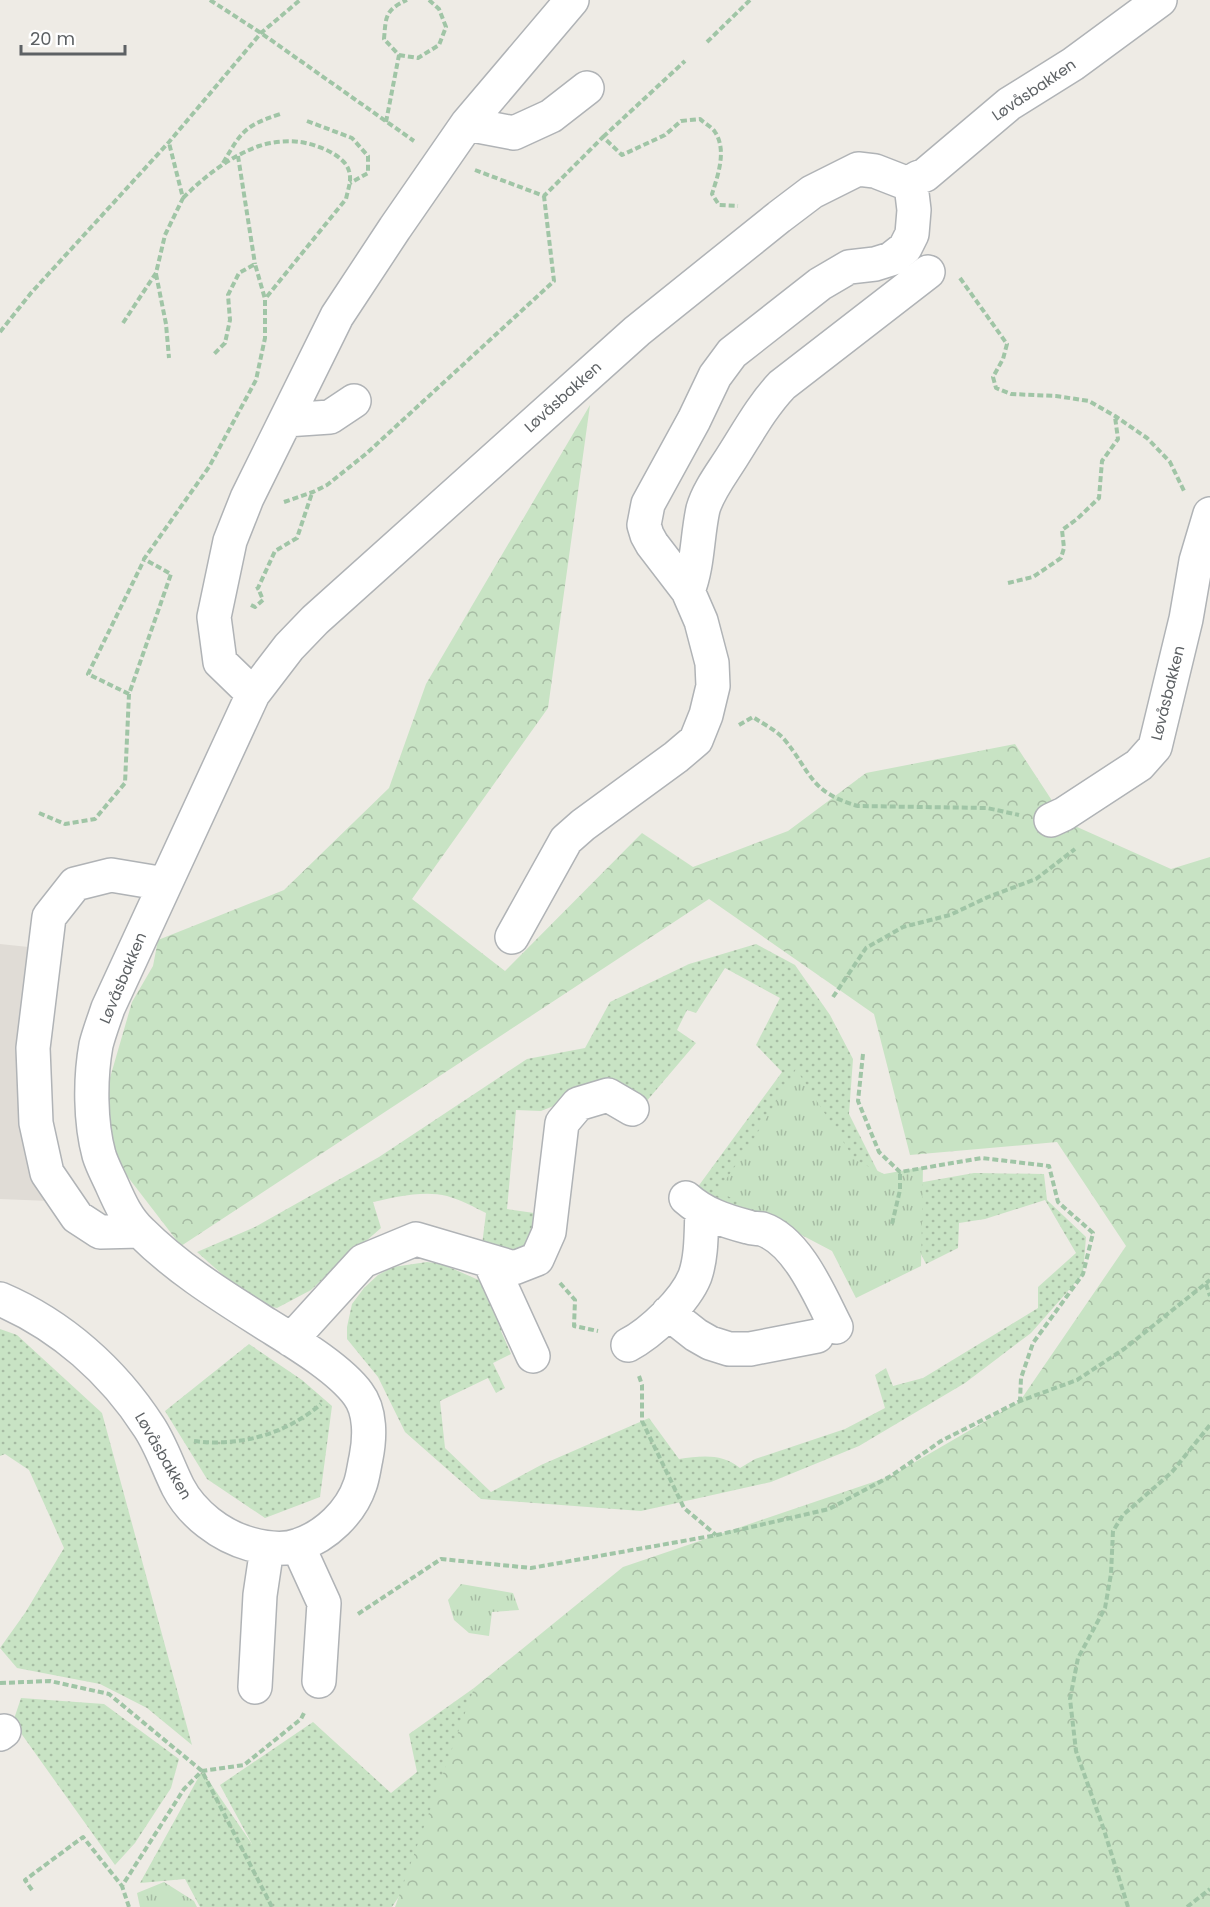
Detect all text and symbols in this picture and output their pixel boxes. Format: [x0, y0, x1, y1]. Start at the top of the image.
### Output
scale bar [21, 18, 124, 56]
text: 20 m [30, 26, 75, 51]
street label: Løvåsbakken [988, 54, 1080, 125]
street label: Løvåsbakken [520, 356, 606, 437]
street label: Løvåsbakken [1146, 643, 1189, 743]
street label: Løvåsbakken [94, 929, 151, 1027]
street label: Løvåsbakken [130, 1408, 197, 1503]

